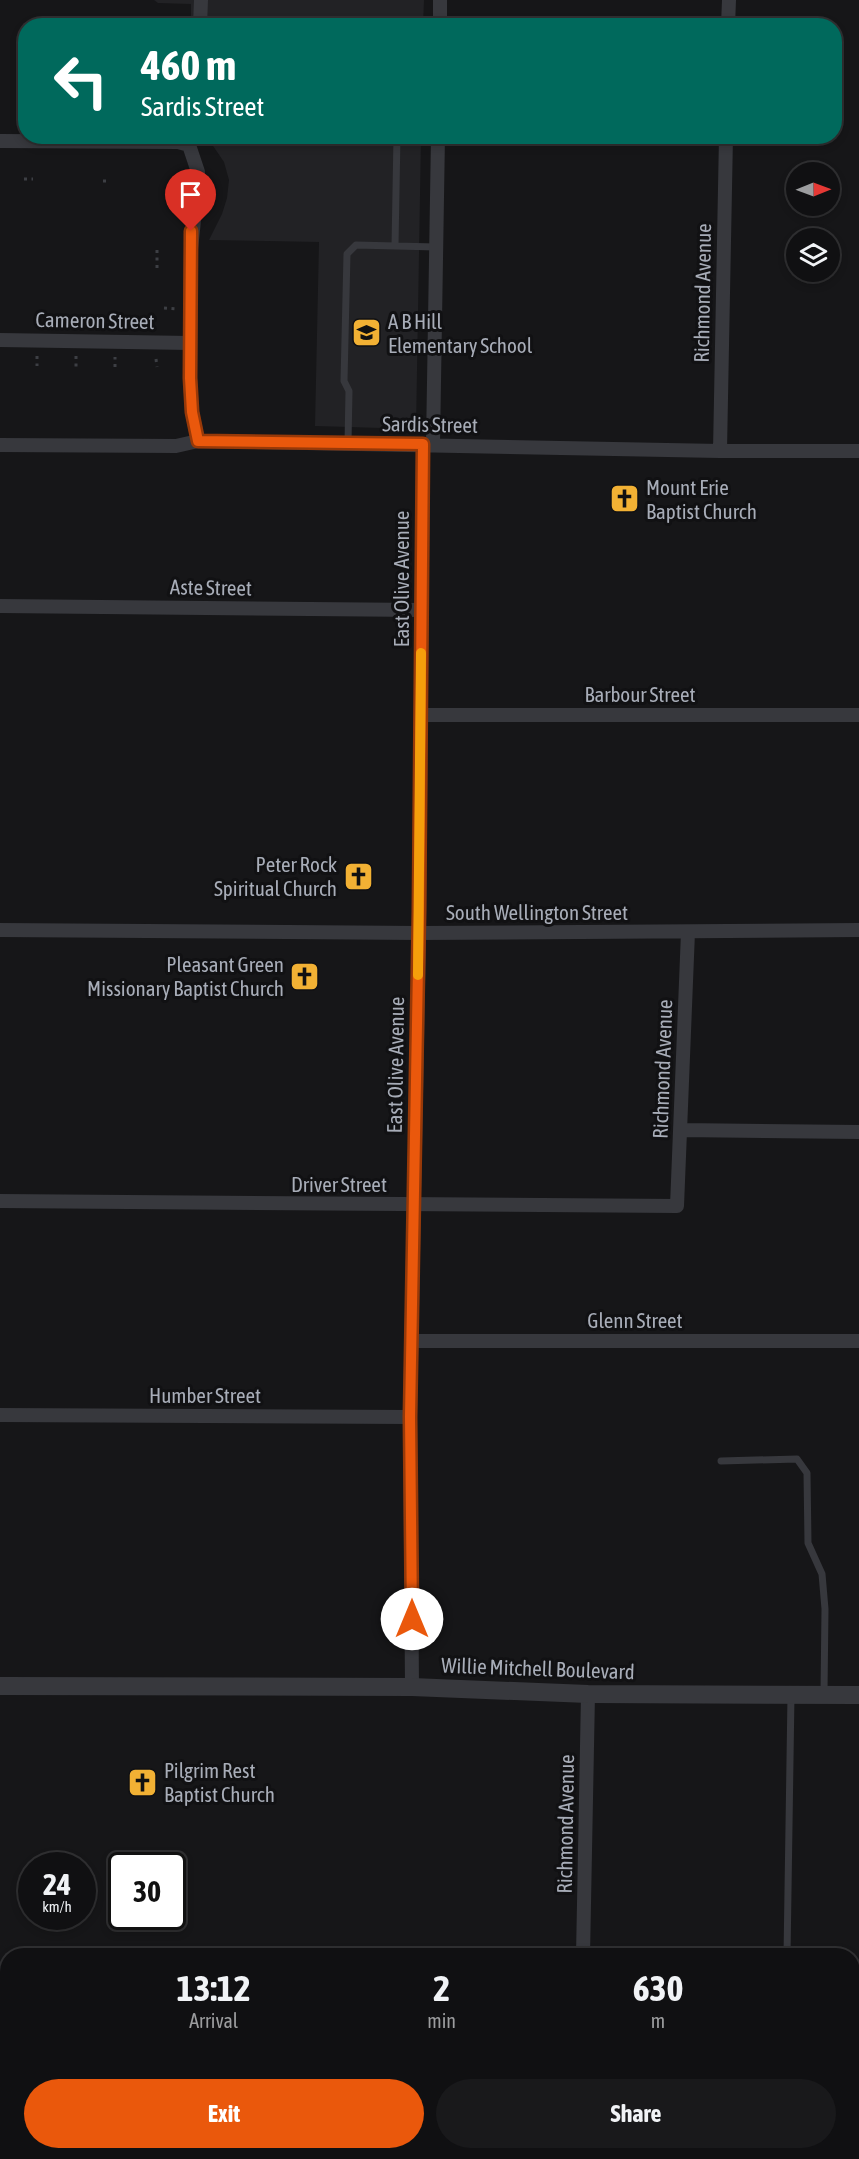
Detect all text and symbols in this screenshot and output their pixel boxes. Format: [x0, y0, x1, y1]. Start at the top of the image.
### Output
text: 460 m [141, 41, 236, 89]
icon: left [42, 42, 120, 120]
text: Sardis Street [141, 91, 264, 122]
north arrow [786, 162, 840, 216]
map controls [786, 162, 840, 282]
pin [165, 169, 216, 231]
icon: arrive [174, 178, 207, 211]
street label: Richmond Avenue [689, 223, 715, 363]
button: layers [786, 228, 840, 282]
street label: Cameron Street [35, 307, 155, 333]
place label: A B Hill Elementary School [388, 309, 533, 357]
school or university icon: A B Hill Elementary School [351, 317, 383, 349]
street label: Sardis Street [382, 411, 478, 437]
place label: Mount Erie Baptist Church [646, 475, 757, 523]
church icon: Mount Erie Baptist Church [609, 483, 641, 515]
street label: East Olive Avenue [389, 511, 413, 647]
street label: Aste Street [170, 574, 252, 600]
street label: Barbour Street [584, 682, 696, 706]
place label: Peter Rock Spiritual Church [214, 852, 337, 900]
church icon: Peter Rock Spiritual Church [342, 860, 374, 892]
street label: South Wellington Street [446, 900, 628, 924]
place label: Pleasant Green Missionary Baptist Church [87, 952, 284, 1000]
church icon: Pleasant Green Missionary Baptist Church [289, 960, 321, 992]
street label: East Olive Avenue [382, 996, 408, 1134]
street label: Richmond Avenue [648, 999, 676, 1139]
street label: Driver Street [291, 1172, 387, 1196]
street label: Glenn Street [587, 1308, 683, 1332]
street label: Humber Street [149, 1383, 261, 1407]
position arrow [380, 1587, 444, 1651]
street label: Willie Mitchell Boulevard [441, 1653, 635, 1683]
street label: Richmond Avenue [552, 1754, 578, 1894]
place label: Pilgrim Rest Baptist Church [164, 1758, 275, 1806]
church icon: Pilgrim Rest Baptist Church [127, 1766, 159, 1798]
speed limit sign: 30 [108, 1852, 186, 1930]
text: 24 [43, 1867, 71, 1901]
text: km/h [42, 1898, 72, 1915]
text: 13:12 [177, 1967, 251, 2009]
text: 2 [433, 1967, 450, 2009]
text: 630 [633, 1967, 683, 2009]
text: Arrival [189, 2009, 238, 2032]
text: min [427, 2009, 456, 2032]
text: m [651, 2009, 665, 2032]
button: Exit [24, 2079, 424, 2148]
button: Share [436, 2079, 836, 2148]

